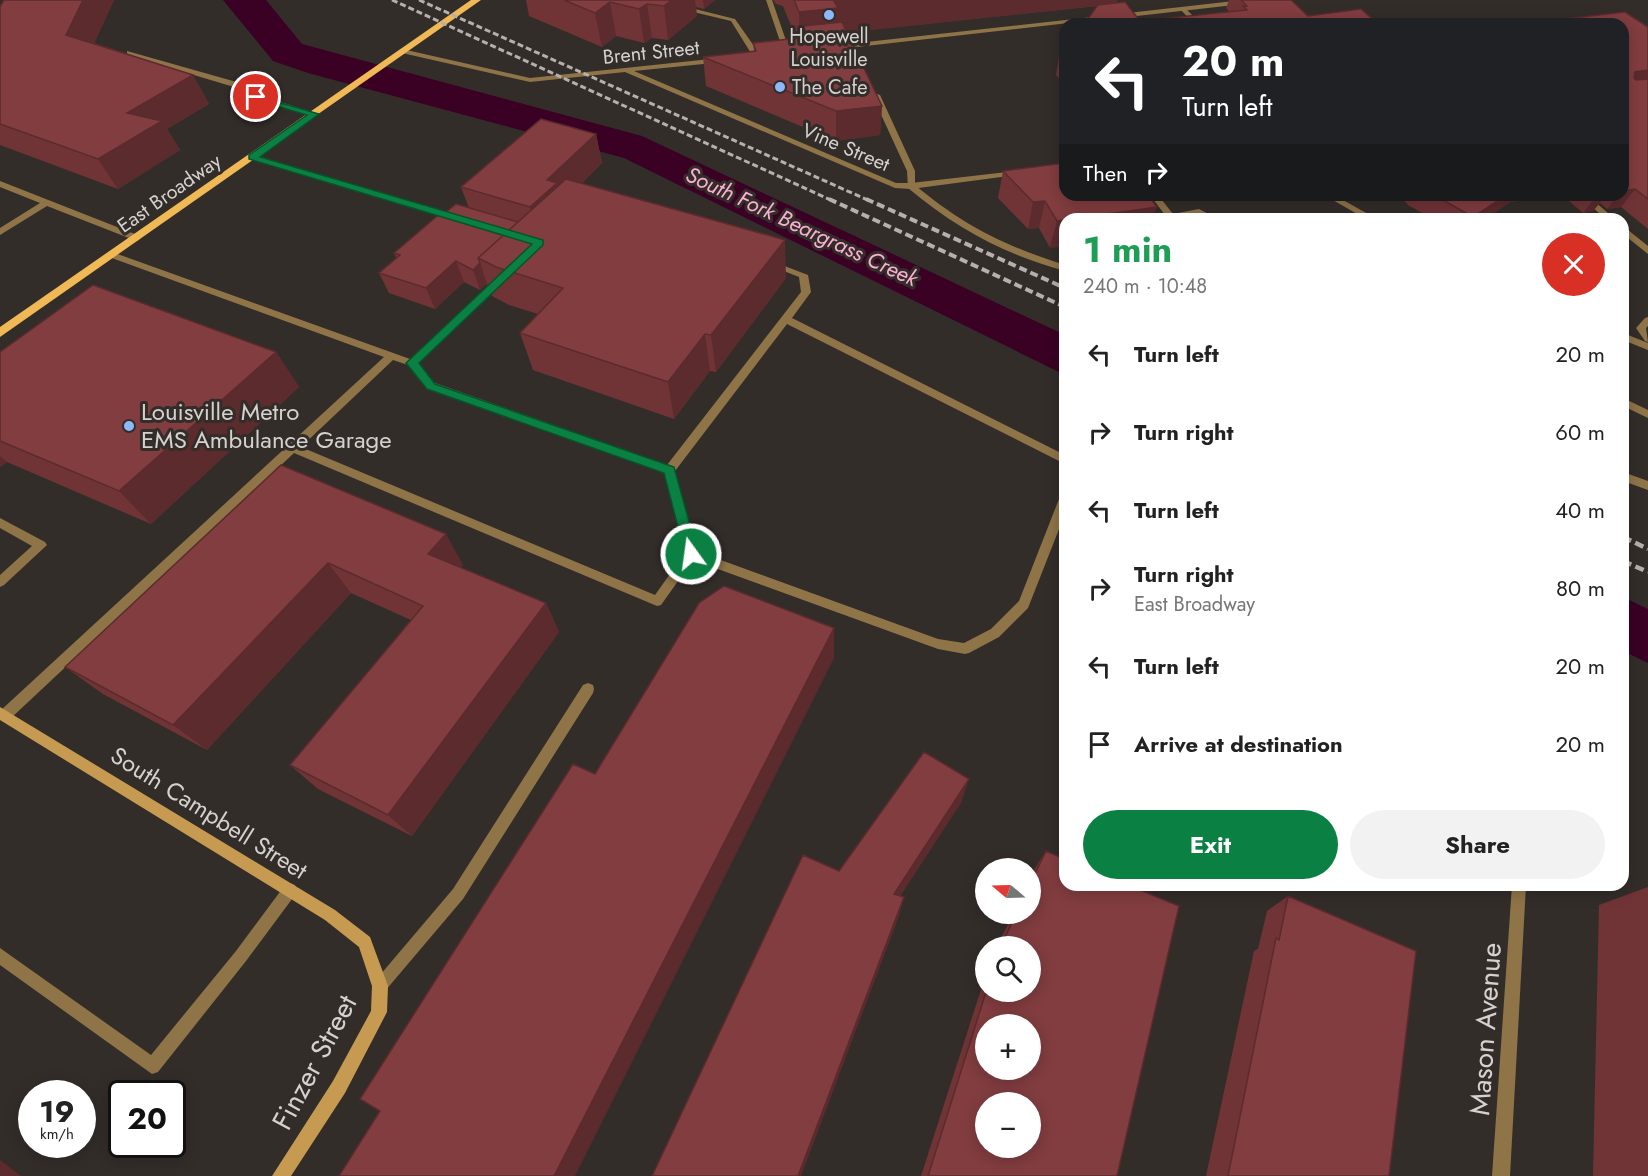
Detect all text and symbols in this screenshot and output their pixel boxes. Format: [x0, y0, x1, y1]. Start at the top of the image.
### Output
marker: Hopewell Louisville [822, 8, 836, 22]
place label: Hopewell Louisville [789, 22, 869, 74]
text: 20 m [1182, 31, 1284, 92]
street label: Brent Street [601, 33, 701, 72]
icon: left [1083, 42, 1161, 120]
pin [230, 71, 281, 122]
place label: The Cafe [792, 73, 867, 102]
icon: arrive [239, 80, 272, 113]
marker: The Cafe [773, 80, 787, 94]
text: Turn left [1182, 87, 1272, 126]
street label: Vine Street [797, 116, 894, 179]
street label: East Broadway [111, 147, 227, 240]
icon: right [1140, 156, 1173, 189]
text: Then [1083, 157, 1128, 189]
water label: South Fork Beargrass Creek [681, 158, 925, 295]
text: 1 min [1083, 223, 1172, 275]
button: close [1542, 233, 1605, 296]
text: 240 m · 10:48 [1083, 272, 1207, 301]
icon: left [1083, 338, 1116, 371]
text: Turn left [1134, 338, 1219, 370]
text: 20 m [1556, 338, 1605, 370]
place label: Louisville Metro EMS Ambulance Garage [141, 394, 392, 457]
icon: right [1083, 416, 1116, 449]
text: Turn right [1134, 416, 1234, 448]
text: 60 m [1555, 416, 1605, 448]
marker: Louisville Metro EMS Ambulance Garage [122, 419, 136, 433]
icon: left [1083, 494, 1116, 527]
text: Turn left [1134, 494, 1219, 526]
text: 40 m [1555, 494, 1605, 526]
position arrow [659, 522, 723, 586]
text: Turn right [1134, 558, 1234, 590]
icon: right [1083, 572, 1116, 605]
text: 80 m [1556, 572, 1605, 604]
text: East Broadway [1134, 590, 1255, 619]
icon: left [1083, 650, 1116, 683]
text: Turn left [1134, 650, 1219, 682]
text: 20 m [1556, 650, 1605, 682]
icon: arrive [1083, 728, 1116, 761]
text: Arrive at destination [1134, 728, 1343, 760]
text: 20 m [1556, 728, 1605, 760]
street label: South Campbell Street [104, 738, 315, 888]
button: Exit [1083, 810, 1338, 879]
button: Share [1350, 810, 1605, 879]
north arrow [975, 858, 1041, 924]
map controls [975, 858, 1041, 1158]
button: search [975, 936, 1041, 1002]
street label: Mason Avenue [1459, 941, 1512, 1117]
street label: Finzer Street [262, 987, 367, 1137]
button: + [975, 1014, 1041, 1080]
speed limit sign: 20 [108, 1080, 186, 1158]
text: 19 [39, 1090, 75, 1133]
button: − [975, 1092, 1041, 1158]
text: km/h [40, 1123, 74, 1145]

